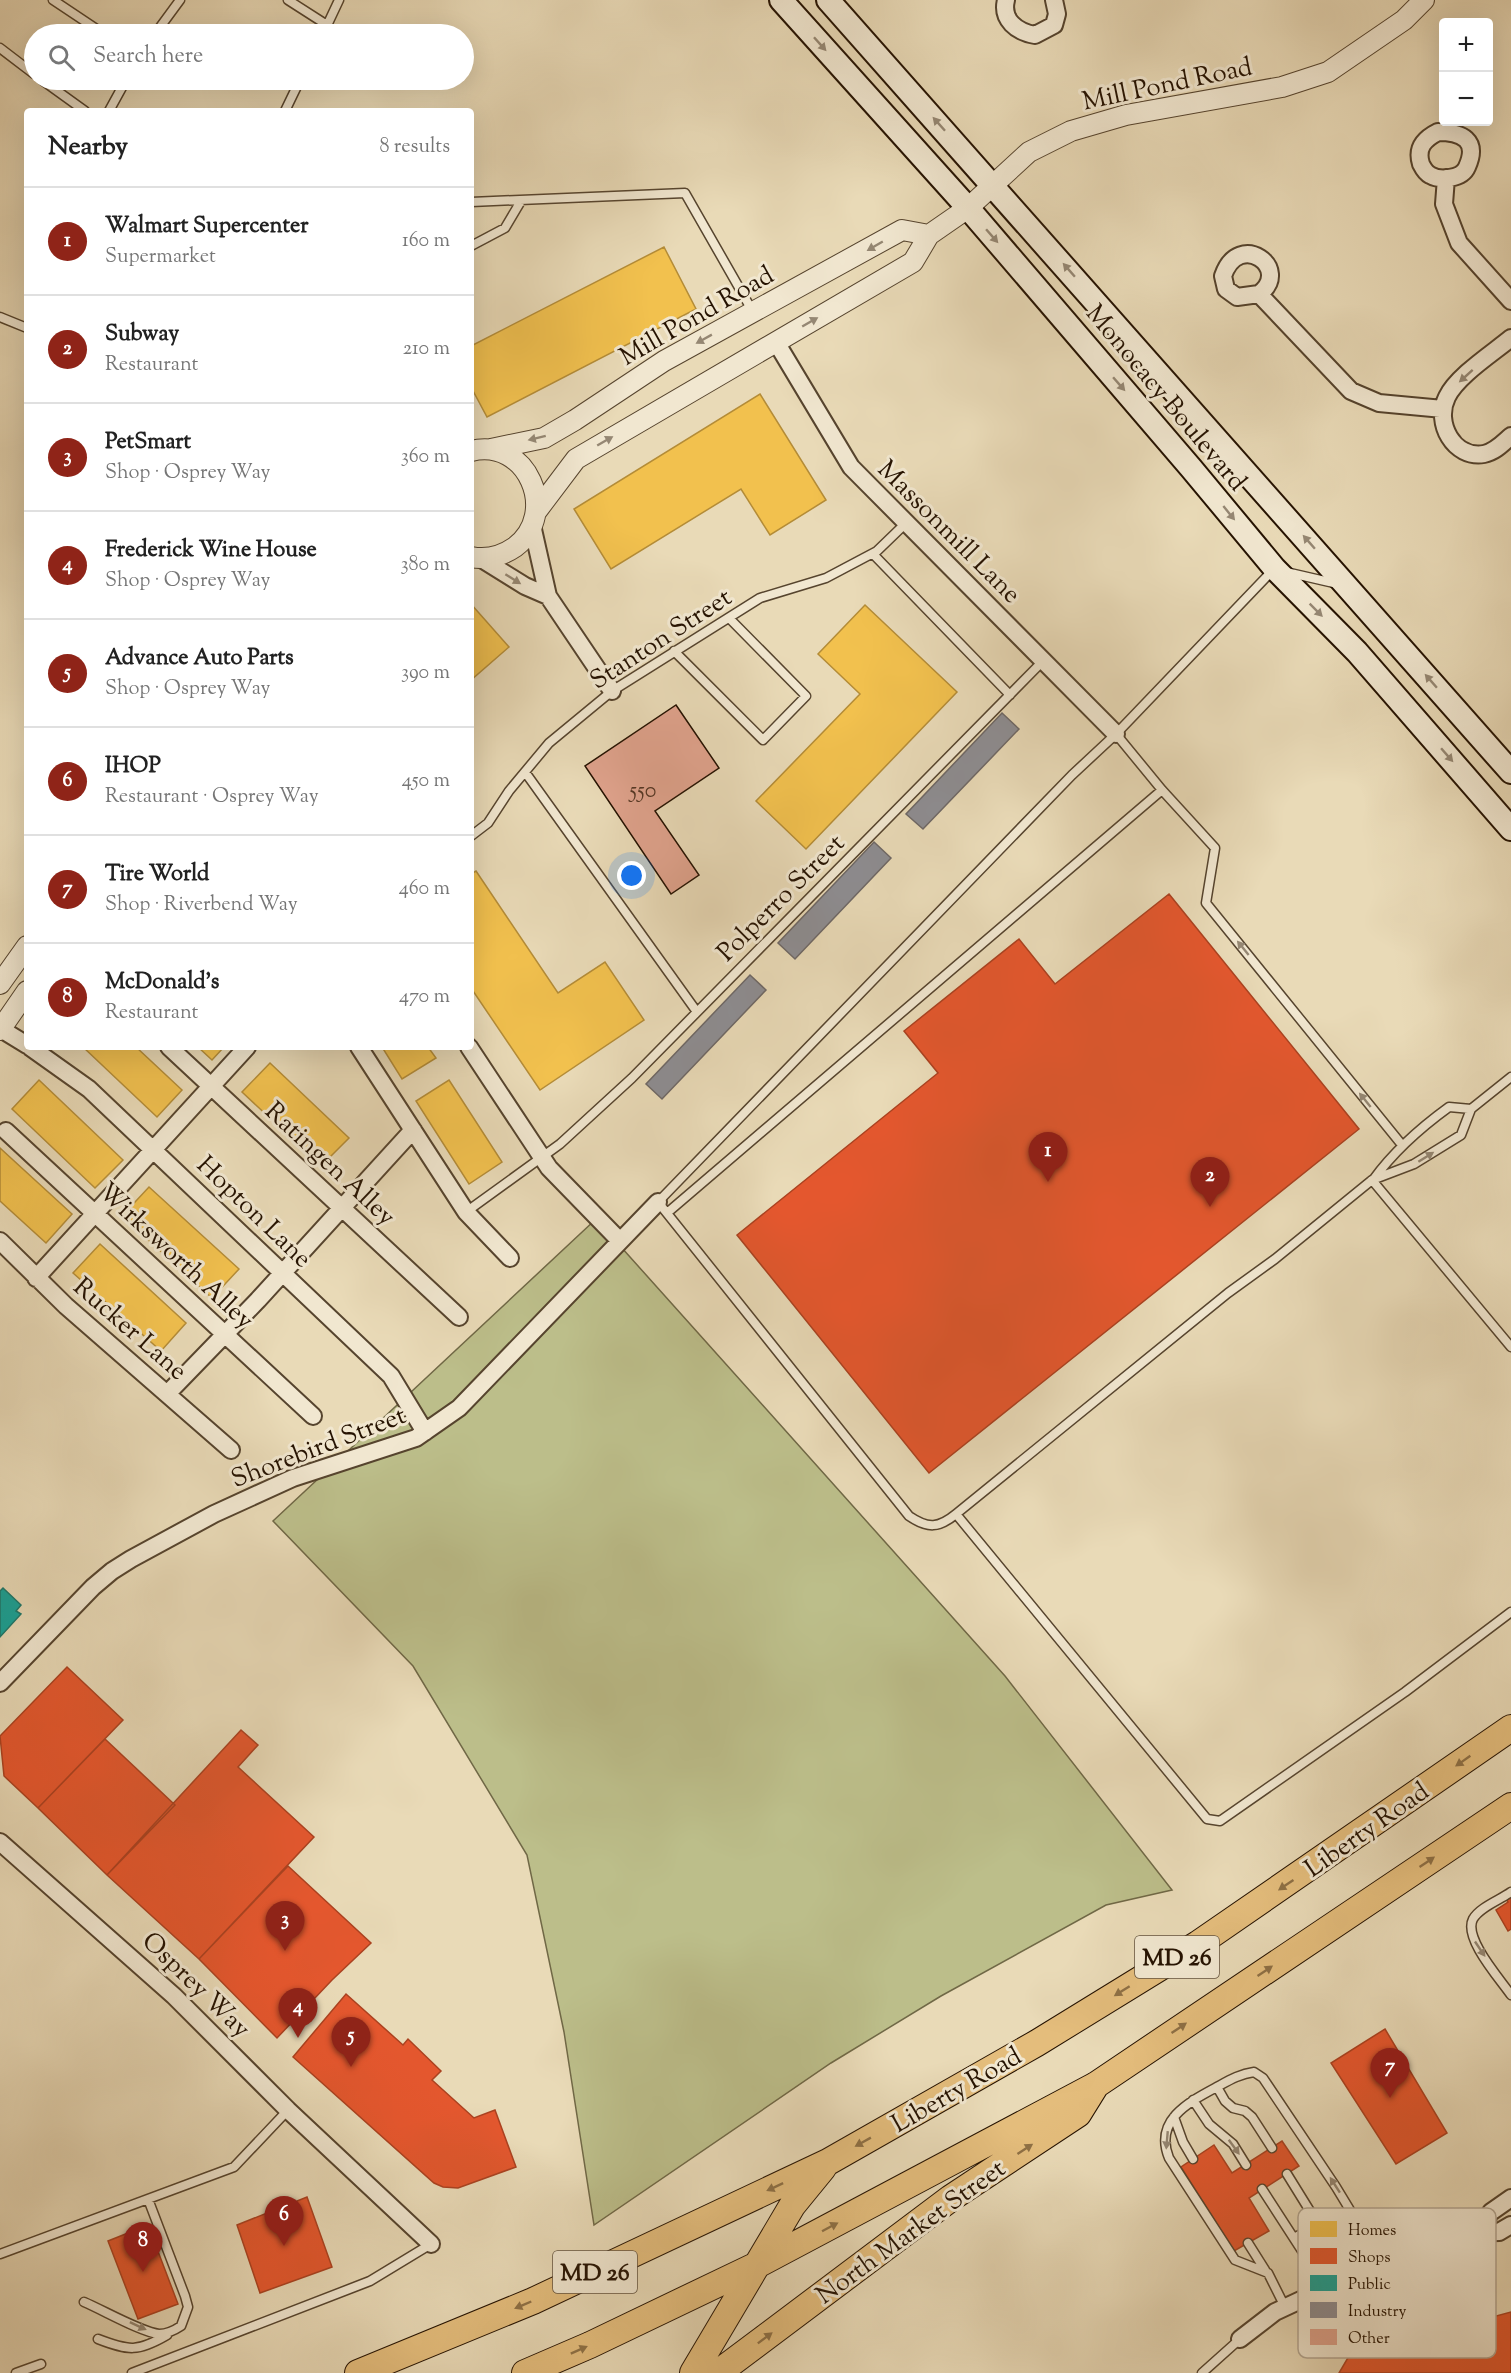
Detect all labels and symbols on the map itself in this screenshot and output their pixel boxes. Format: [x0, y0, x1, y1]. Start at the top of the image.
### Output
one-way arrow [813, 36, 827, 51]
street label: Mill Pond Road [1079, 49, 1256, 122]
one-way arrow [933, 117, 946, 132]
one-way arrow [985, 228, 998, 243]
one-way arrow [866, 241, 883, 251]
street label: Mill Pond Road [613, 258, 782, 376]
one-way arrow [1063, 263, 1076, 278]
street label: Monocacy Boulevard [1076, 297, 1255, 500]
one-way arrow [802, 316, 818, 327]
one-way arrow [695, 334, 712, 344]
one-way arrow [1459, 369, 1474, 382]
one-way arrow [1112, 376, 1125, 391]
one-way arrow [528, 434, 546, 444]
one-way arrow [597, 436, 614, 446]
street label: Massonmill Lane [868, 453, 1028, 613]
one-way arrow [1222, 505, 1235, 521]
one-way arrow [1303, 535, 1316, 550]
one-way arrow [505, 573, 521, 584]
street label: Stanton Street [583, 580, 740, 700]
one-way arrow [1308, 603, 1322, 617]
one-way arrow [1424, 673, 1438, 688]
one-way arrow [1440, 747, 1453, 762]
house number: 550 [628, 776, 656, 808]
street label: Polperro Street [709, 826, 854, 971]
your location [617, 861, 646, 890]
one-way arrow [1236, 940, 1249, 956]
one-way arrow [1360, 1092, 1372, 1107]
street label: Ratingen Alley [255, 1094, 403, 1235]
pin: 1 [1028, 1132, 1068, 1182]
street label: Hopton Lane [187, 1148, 319, 1277]
one-way arrow [1418, 1151, 1434, 1162]
pin: 2 [1190, 1158, 1230, 1207]
street label: Wirksworth Alley [89, 1175, 261, 1339]
street label: Rucker Lane [64, 1270, 195, 1390]
street label: Shorebird Street [226, 1398, 412, 1499]
one-way arrow [1455, 1755, 1471, 1766]
street label: Liberty Road [1298, 1774, 1438, 1888]
one-way arrow [1419, 1856, 1435, 1868]
one-way arrow [1277, 1879, 1294, 1890]
pin: 3 [266, 1902, 304, 1951]
street label: Osprey Way [133, 1924, 258, 2047]
road number: MD 26 [1135, 1936, 1219, 1978]
one-way arrow [1474, 1941, 1485, 1958]
one-way arrow [1257, 1965, 1274, 1976]
one-way arrow [1114, 1985, 1130, 1996]
pin: 4 [278, 1988, 318, 2038]
pin: 5 [332, 2018, 370, 2067]
one-way arrow [1171, 2023, 1187, 2034]
street label: Liberty Road [885, 2039, 1029, 2143]
pin: 7 [1370, 2048, 1410, 2098]
one-way arrow [1162, 2131, 1172, 2150]
one-way arrow [854, 2137, 871, 2147]
one-way arrow [1228, 2138, 1240, 2154]
one-way arrow [1016, 2144, 1033, 2155]
street label: North Market Street [809, 2151, 1014, 2315]
one-way arrow [1329, 2177, 1340, 2193]
one-way arrow [767, 2182, 784, 2191]
pin: 6 [264, 2196, 304, 2246]
legend [1298, 2208, 1496, 2358]
text: Homes [1348, 2220, 1396, 2243]
pin: 8 [124, 2222, 162, 2272]
one-way arrow [821, 2222, 838, 2232]
text: Shops [1348, 2247, 1391, 2270]
road number: MD 26 [553, 2251, 637, 2293]
text: Public [1348, 2274, 1391, 2297]
one-way arrow [513, 2300, 531, 2310]
text: Industry [1348, 2301, 1406, 2324]
one-way arrow [129, 2321, 147, 2331]
text: Other [1348, 2328, 1390, 2351]
one-way arrow [757, 2332, 772, 2344]
one-way arrow [570, 2344, 588, 2354]

